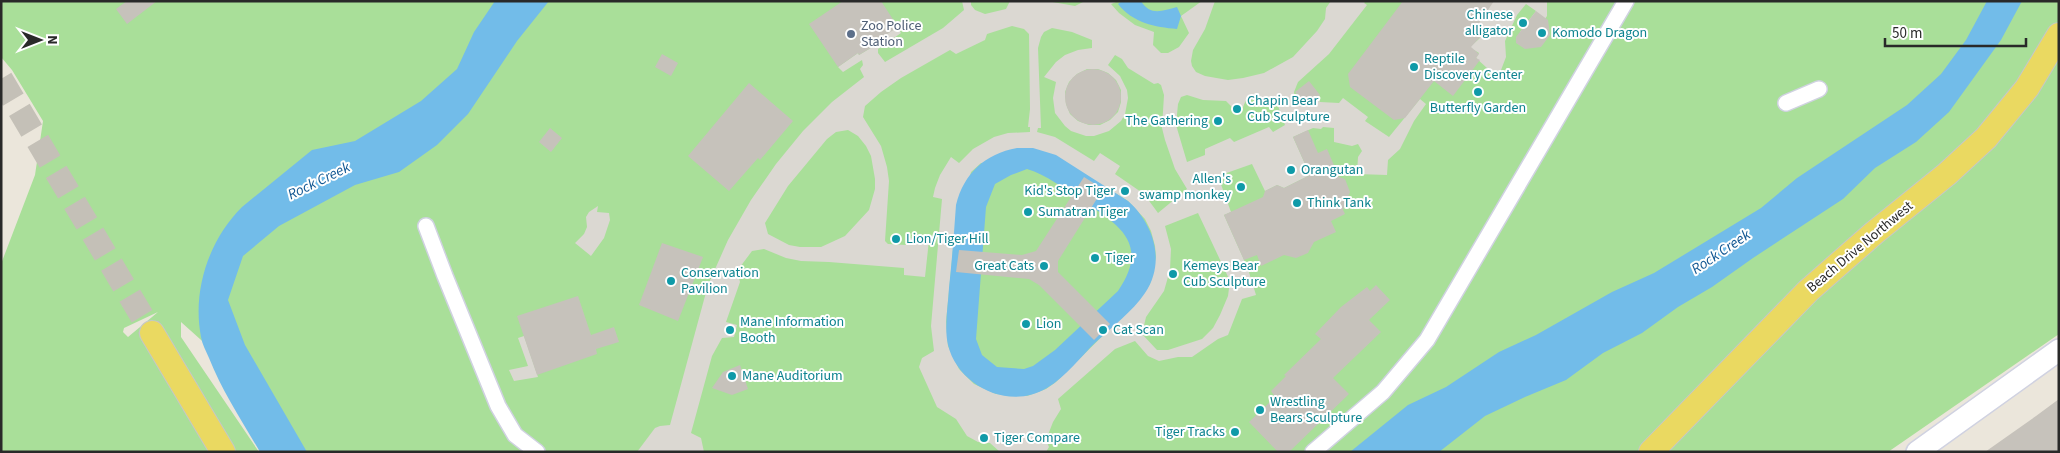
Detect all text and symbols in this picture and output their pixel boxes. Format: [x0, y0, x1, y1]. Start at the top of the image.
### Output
place label: Chinese alligator [1465, 5, 1513, 41]
north arrow [15, 15, 65, 65]
scale bar [1885, 15, 2026, 47]
place label: Zoo Police Station [861, 16, 922, 52]
marker: Chinese alligator [1517, 17, 1529, 29]
place label: Komodo Dragon [1552, 23, 1647, 43]
text: 50 m [1892, 23, 1922, 44]
marker: Komodo Dragon [1536, 27, 1548, 39]
marker: Zoo Police Station [845, 28, 857, 40]
text: N [42, 35, 62, 45]
place label: Reptile Discovery Center [1424, 49, 1523, 85]
marker: Reptile Discovery Center [1408, 61, 1420, 73]
marker: Butterfly Garden [1472, 86, 1484, 98]
place label: Chapin Bear Cub Sculpture [1247, 91, 1330, 127]
place label: Butterfly Garden [1430, 98, 1526, 118]
marker: Chapin Bear Cub Sculpture [1231, 103, 1243, 115]
place label: The Gathering [1125, 111, 1208, 131]
marker: The Gathering [1212, 115, 1224, 127]
water label: Rock Creek [284, 156, 355, 205]
place label: Orangutan [1301, 160, 1363, 180]
marker: Orangutan [1285, 164, 1297, 176]
place label: Allen's swamp monkey [1139, 169, 1231, 205]
place label: Kid's Stop Tiger [1024, 181, 1115, 201]
marker: Allen's swamp monkey [1235, 181, 1247, 193]
marker: Kid's Stop Tiger [1119, 185, 1131, 197]
place label: Think Tank [1307, 193, 1371, 213]
street label: Beach Drive Northwest [1803, 196, 1918, 297]
marker: Think Tank [1291, 197, 1303, 209]
place label: Sumatran Tiger [1038, 202, 1128, 222]
marker: Sumatran Tiger [1022, 206, 1034, 218]
water label: Rock Creek [1687, 224, 1755, 280]
place label: Lion/Tiger Hill [906, 229, 989, 249]
marker: Lion/Tiger Hill [890, 233, 902, 245]
place label: Tiger [1105, 248, 1135, 268]
marker: Tiger [1089, 252, 1101, 264]
place label: Great Cats [974, 256, 1034, 276]
place label: Kemeys Bear Cub Sculpture [1183, 256, 1266, 292]
marker: Great Cats [1038, 260, 1050, 272]
place label: Conservation Pavilion [681, 263, 759, 299]
marker: Kemeys Bear Cub Sculpture [1167, 268, 1179, 280]
marker: Conservation Pavilion [665, 275, 677, 287]
place label: Mane Information Booth [740, 312, 844, 348]
place label: Lion [1036, 314, 1062, 334]
marker: Lion [1020, 318, 1032, 330]
place label: Cat Scan [1113, 320, 1164, 340]
marker: Mane Information Booth [724, 324, 736, 336]
marker: Cat Scan [1097, 324, 1109, 336]
place label: Mane Auditorium [742, 366, 843, 386]
marker: Mane Auditorium [726, 370, 738, 382]
place label: Wrestling Bears Sculpture [1270, 392, 1362, 428]
marker: Wrestling Bears Sculpture [1254, 404, 1266, 416]
place label: Tiger Tracks [1155, 422, 1225, 442]
marker: Tiger Tracks [1229, 426, 1241, 438]
place label: Tiger Compare [994, 428, 1080, 448]
marker: Tiger Compare [978, 432, 990, 444]

